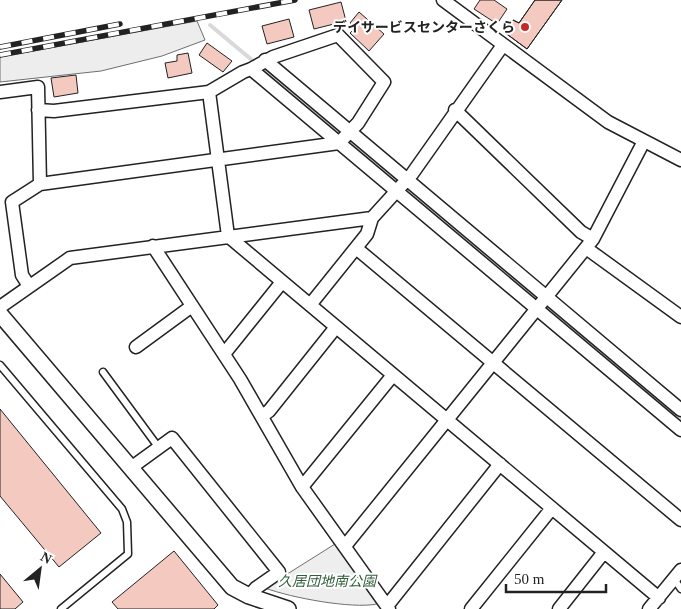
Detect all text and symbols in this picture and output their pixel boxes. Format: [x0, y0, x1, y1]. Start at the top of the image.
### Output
place label: デイサービスセンターさくら [333, 19, 515, 35]
marker: デイサービスセンターさくら [519, 21, 531, 33]
north arrow [15, 544, 65, 594]
text: N [38, 549, 54, 567]
scale bar [506, 562, 606, 594]
text: 50 m [514, 571, 545, 587]
park label: 久居団地南公園 [278, 574, 378, 589]

